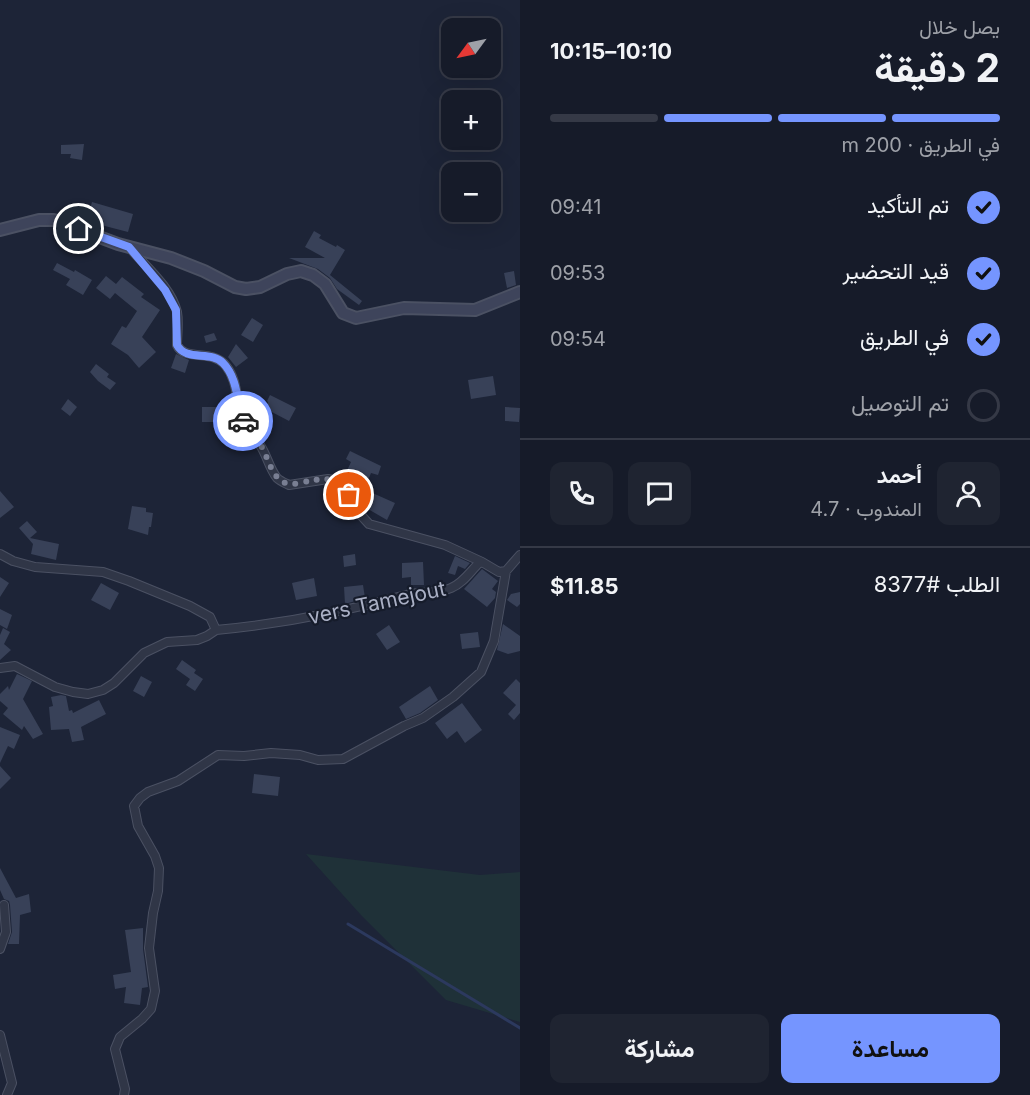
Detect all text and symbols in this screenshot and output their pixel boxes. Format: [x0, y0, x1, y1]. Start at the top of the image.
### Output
text: يصل خلال [919, 15, 1000, 39]
north arrow [441, 18, 501, 78]
map controls [441, 18, 501, 222]
text: 10:10–10:15 [550, 38, 672, 64]
text: 2 دقيقة [874, 44, 1000, 91]
button: + [441, 90, 501, 150]
text: في الطريق · 200 m [841, 133, 1000, 157]
button: − [441, 162, 501, 222]
icon: check [967, 191, 1000, 224]
text: تم التأكيد [867, 192, 949, 218]
text: 09:41 [550, 195, 601, 219]
pin [53, 203, 104, 254]
icon: home [62, 212, 95, 245]
icon: check [967, 257, 1000, 290]
text: قيد التحضير [843, 258, 949, 284]
text: 09:53 [550, 261, 605, 285]
icon: check [967, 323, 1000, 356]
text: في الطريق [860, 324, 949, 350]
text: 09:54 [550, 327, 606, 351]
text: تم التوصيل [851, 390, 949, 416]
courier [213, 391, 273, 451]
icon: car [227, 405, 260, 438]
button: phone [550, 462, 613, 525]
button: chat [628, 462, 691, 525]
text: أحمد [877, 462, 922, 488]
button: person [937, 462, 1000, 525]
pin [323, 469, 374, 520]
icon: bag [332, 478, 365, 511]
text: المندوب · 4.7 [810, 497, 922, 521]
text: الطلب #8377 [874, 571, 1000, 597]
text: $11.85 [550, 573, 618, 599]
street label: vers Tamejout [306, 576, 448, 629]
button: مشاركة [550, 1014, 769, 1083]
button: مساعدة [781, 1014, 1000, 1083]

